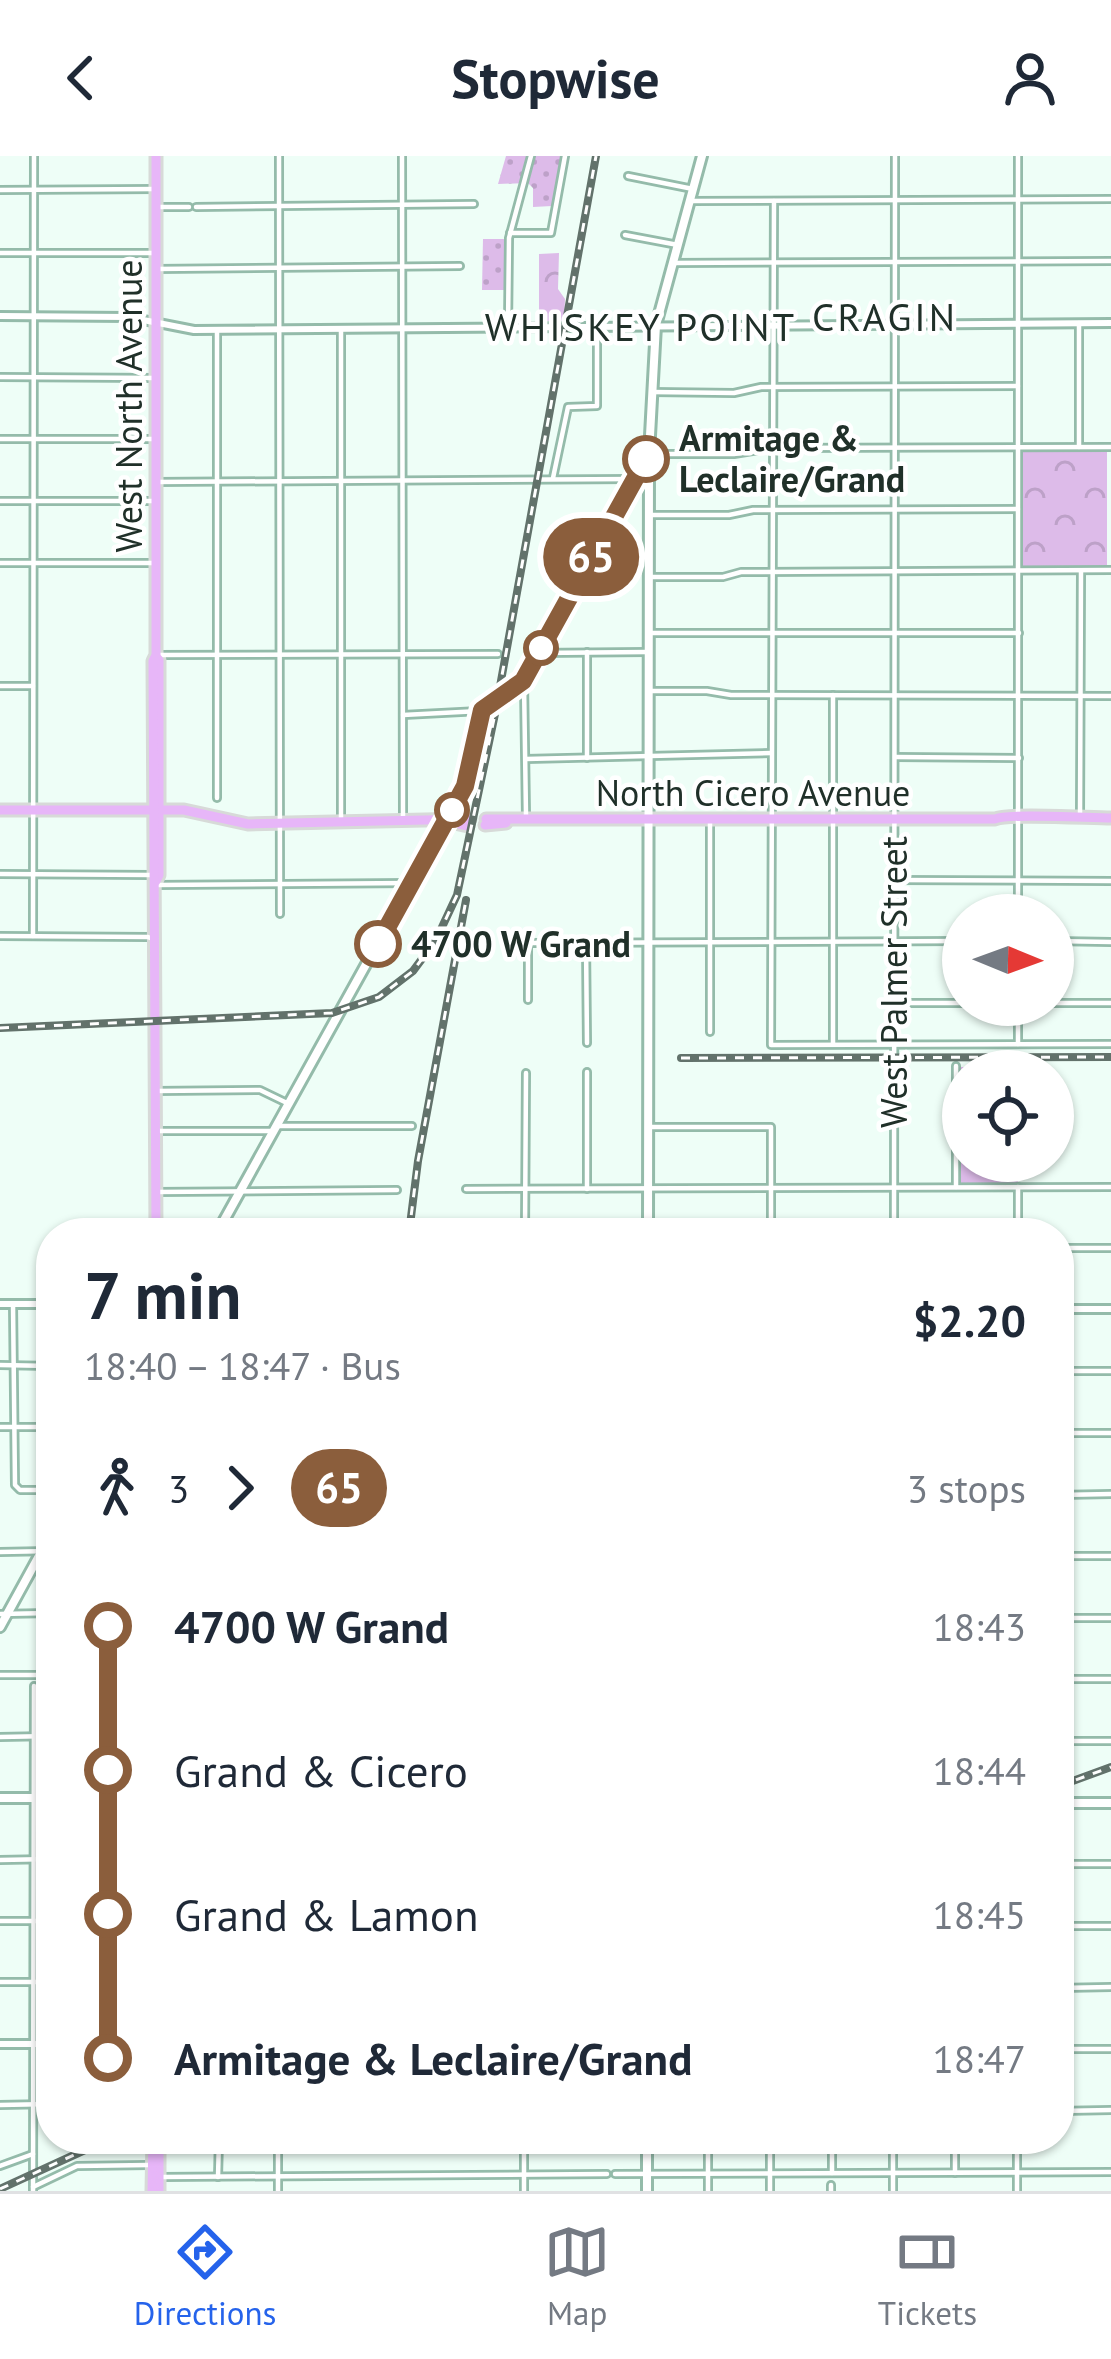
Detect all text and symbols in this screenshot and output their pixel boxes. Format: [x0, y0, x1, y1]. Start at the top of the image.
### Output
text: Stopwise [451, 43, 660, 113]
icon: back [48, 45, 114, 111]
icon: person [997, 45, 1063, 111]
street label: West North Avenue [105, 259, 152, 553]
district label: CRAGIN [812, 291, 958, 342]
district label: WHISKEY POINT [485, 301, 797, 352]
place label: Armitage & Leclaire/Grand [679, 414, 905, 502]
marker: Armitage & Leclaire/Grand [624, 437, 668, 481]
line badge: 65 [537, 518, 645, 596]
text: 65 [567, 529, 615, 584]
unlabelled marker [525, 632, 557, 664]
street label: North Cicero Avenue [596, 769, 910, 816]
unlabelled marker [436, 794, 468, 826]
street label: West Palmer Street [870, 836, 917, 1128]
north arrow [942, 894, 1074, 1026]
map controls [942, 894, 1074, 1182]
place label: 4700 W Grand [411, 920, 631, 967]
marker: 4700 W Grand [356, 922, 400, 966]
button: locate [942, 1050, 1074, 1182]
text: 7 min [84, 1252, 241, 1337]
text: $2.20 [913, 1291, 1026, 1349]
text: 18:40 – 18:47 · Bus [84, 1340, 401, 1391]
icon: walk [84, 1455, 150, 1521]
icon: forward [207, 1455, 273, 1521]
text: 65 [315, 1460, 363, 1515]
text: 3 [168, 1463, 189, 1514]
text: 3 stops [907, 1463, 1026, 1514]
text: 4700 W Grand [174, 1597, 449, 1655]
text: 18:43 [932, 1601, 1026, 1652]
text: Grand & Cicero [174, 1741, 468, 1799]
text: 18:44 [932, 1745, 1026, 1796]
text: Grand & Lamon [174, 1885, 479, 1943]
text: 18:45 [932, 1889, 1026, 1940]
text: Armitage & Leclaire/Grand [174, 2029, 692, 2087]
text: 18:47 [932, 2033, 1026, 2084]
tab: Directions [134, 2219, 276, 2334]
tab: Map [544, 2219, 610, 2334]
tab: Tickets [878, 2219, 977, 2334]

